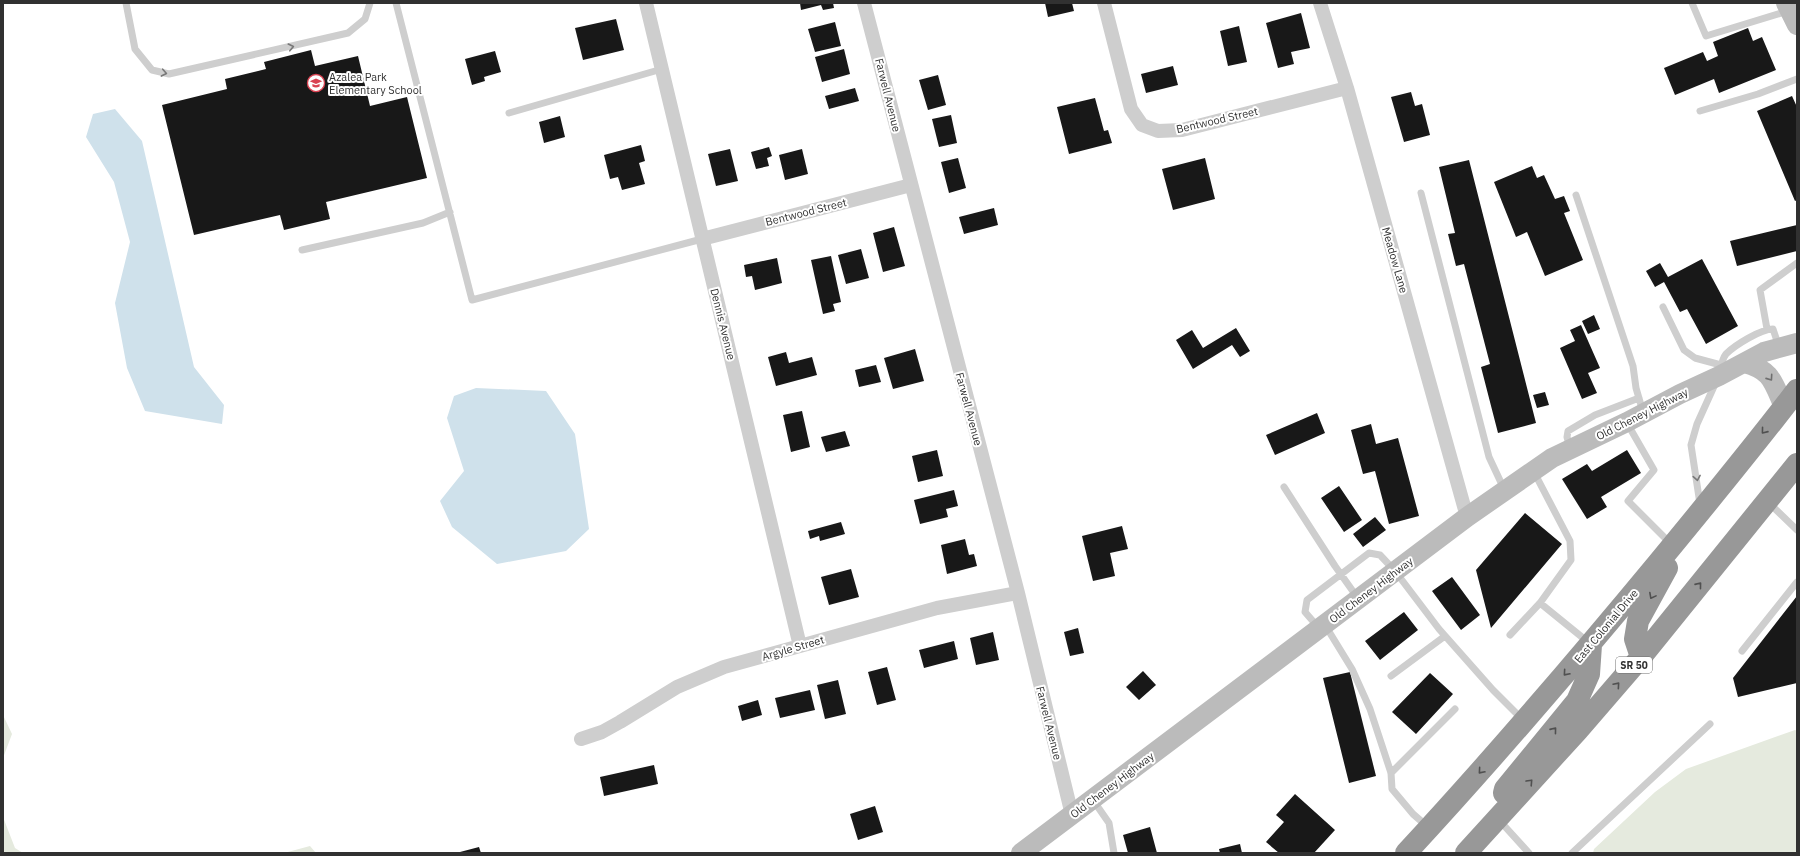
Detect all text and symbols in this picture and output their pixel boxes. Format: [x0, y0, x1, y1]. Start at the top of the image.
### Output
one-way arrow [287, 43, 294, 51]
street label: Farwell Avenue [872, 57, 904, 133]
one-way arrow [161, 68, 167, 76]
place label: Azalea Park Elementary School [329, 70, 422, 97]
school or university icon: Azalea Park Elementary School [306, 73, 326, 93]
street label: Bentwood Street [1175, 104, 1259, 136]
street label: Bentwood Street [764, 195, 848, 229]
street label: Meadow Lane [1379, 225, 1411, 295]
street label: Dennis Avenue [707, 287, 739, 361]
street label: Farwell Avenue [952, 371, 986, 447]
one-way arrow [1765, 374, 1772, 381]
street label: Old Cheney Highway [1594, 385, 1691, 443]
one-way arrow [1762, 427, 1769, 434]
one-way arrow [1692, 475, 1700, 481]
street label: Old Cheney Highway [1326, 554, 1416, 626]
one-way arrow [1695, 583, 1702, 590]
street label: East Colonial Drive [1571, 586, 1641, 666]
one-way arrow [1649, 592, 1656, 599]
street label: Argyle Street [760, 632, 826, 664]
road number: SR 50 [1616, 657, 1652, 673]
one-way arrow [1564, 668, 1571, 676]
one-way arrow [1612, 683, 1619, 690]
street label: Farwell Avenue [1033, 685, 1065, 761]
one-way arrow [1549, 728, 1556, 735]
street label: Old Cheney Highway [1067, 749, 1157, 821]
one-way arrow [1478, 766, 1485, 774]
one-way arrow [1525, 780, 1532, 787]

